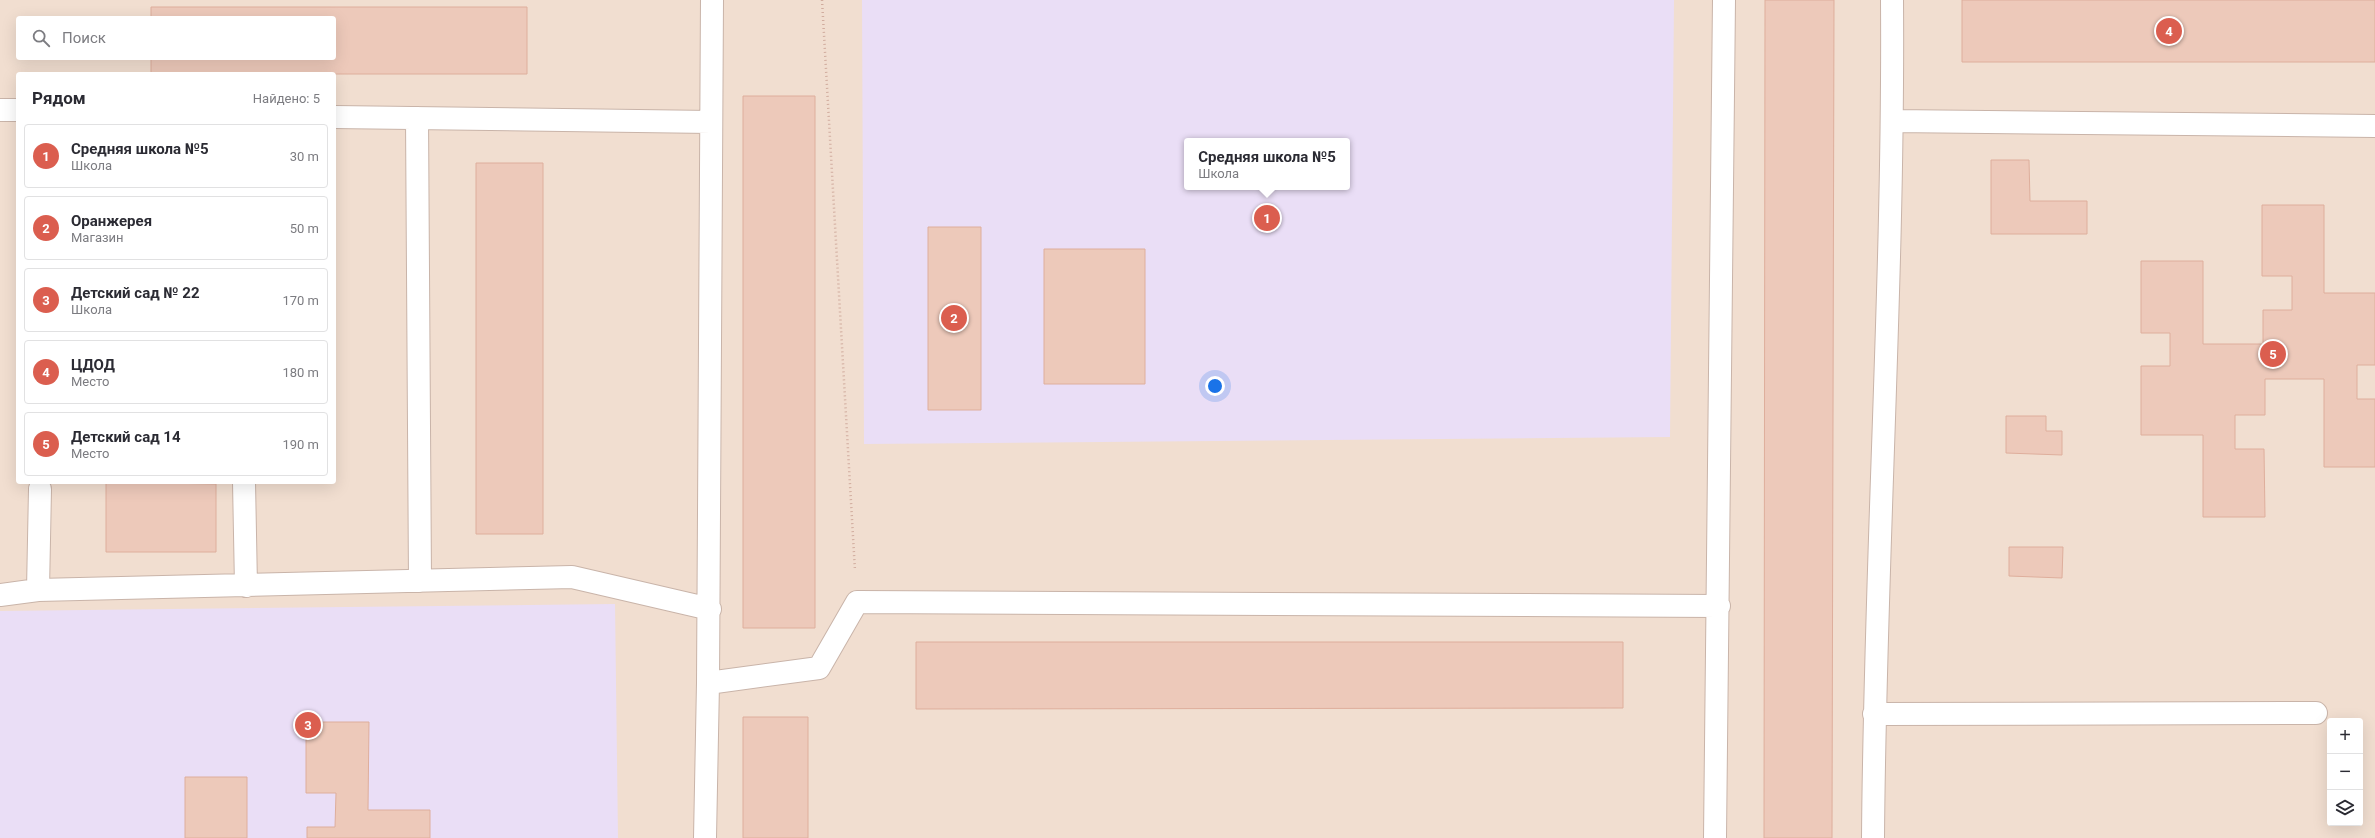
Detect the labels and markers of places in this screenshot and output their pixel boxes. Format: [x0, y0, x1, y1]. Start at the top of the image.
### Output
pin: 4 [2156, 16, 2182, 46]
pin: 1 [1254, 203, 1280, 233]
pin: 2 [941, 303, 967, 333]
pin: 5 [2260, 339, 2286, 369]
pin: 3 [295, 710, 321, 740]

